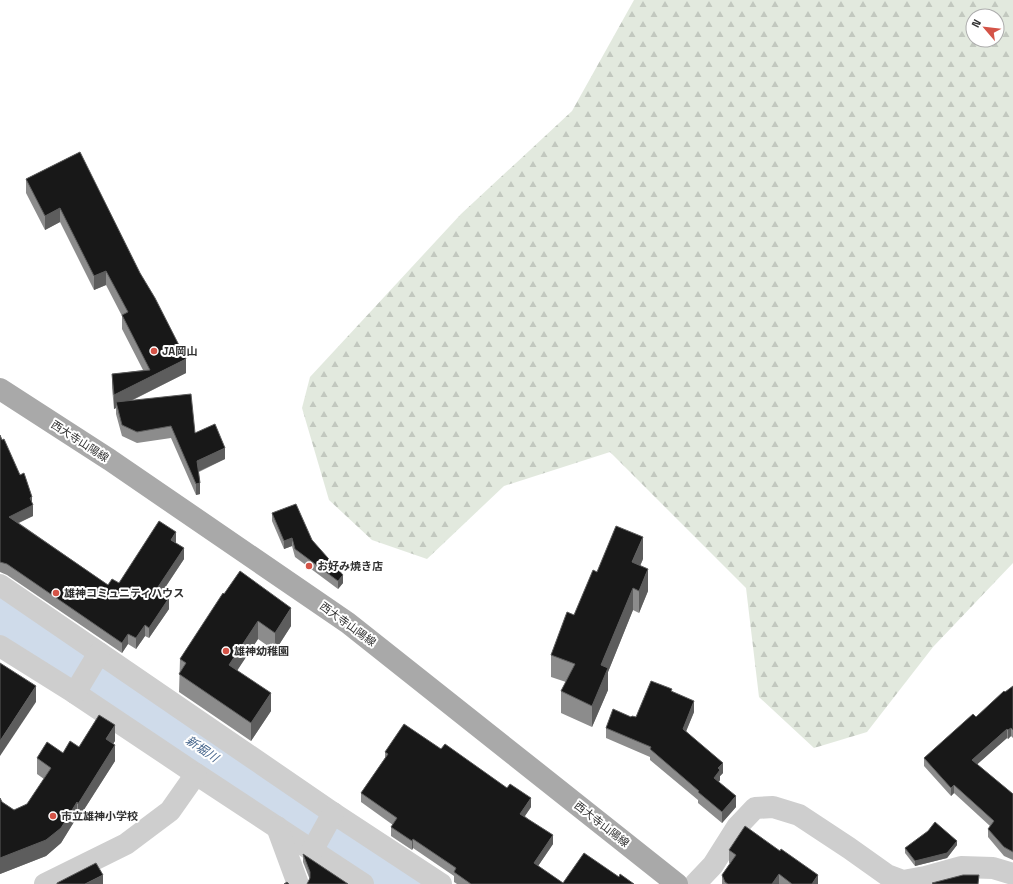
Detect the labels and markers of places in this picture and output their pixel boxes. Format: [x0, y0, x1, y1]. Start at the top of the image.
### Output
place label: JA岡山 [162, 344, 197, 358]
marker: JA岡山 [149, 346, 159, 356]
place label: お好み焼き店 [317, 559, 383, 573]
marker: お好み焼き店 [304, 561, 314, 571]
place label: 雄神コミュニティハウス [64, 586, 184, 600]
marker: 雄神コミュニティハウス [51, 588, 61, 598]
place label: 雄神幼稚園 [234, 644, 289, 658]
marker: 雄神幼稚園 [221, 646, 231, 656]
place label: 市立雄神小学校 [61, 809, 138, 823]
marker: 市立雄神小学校 [48, 811, 58, 821]

